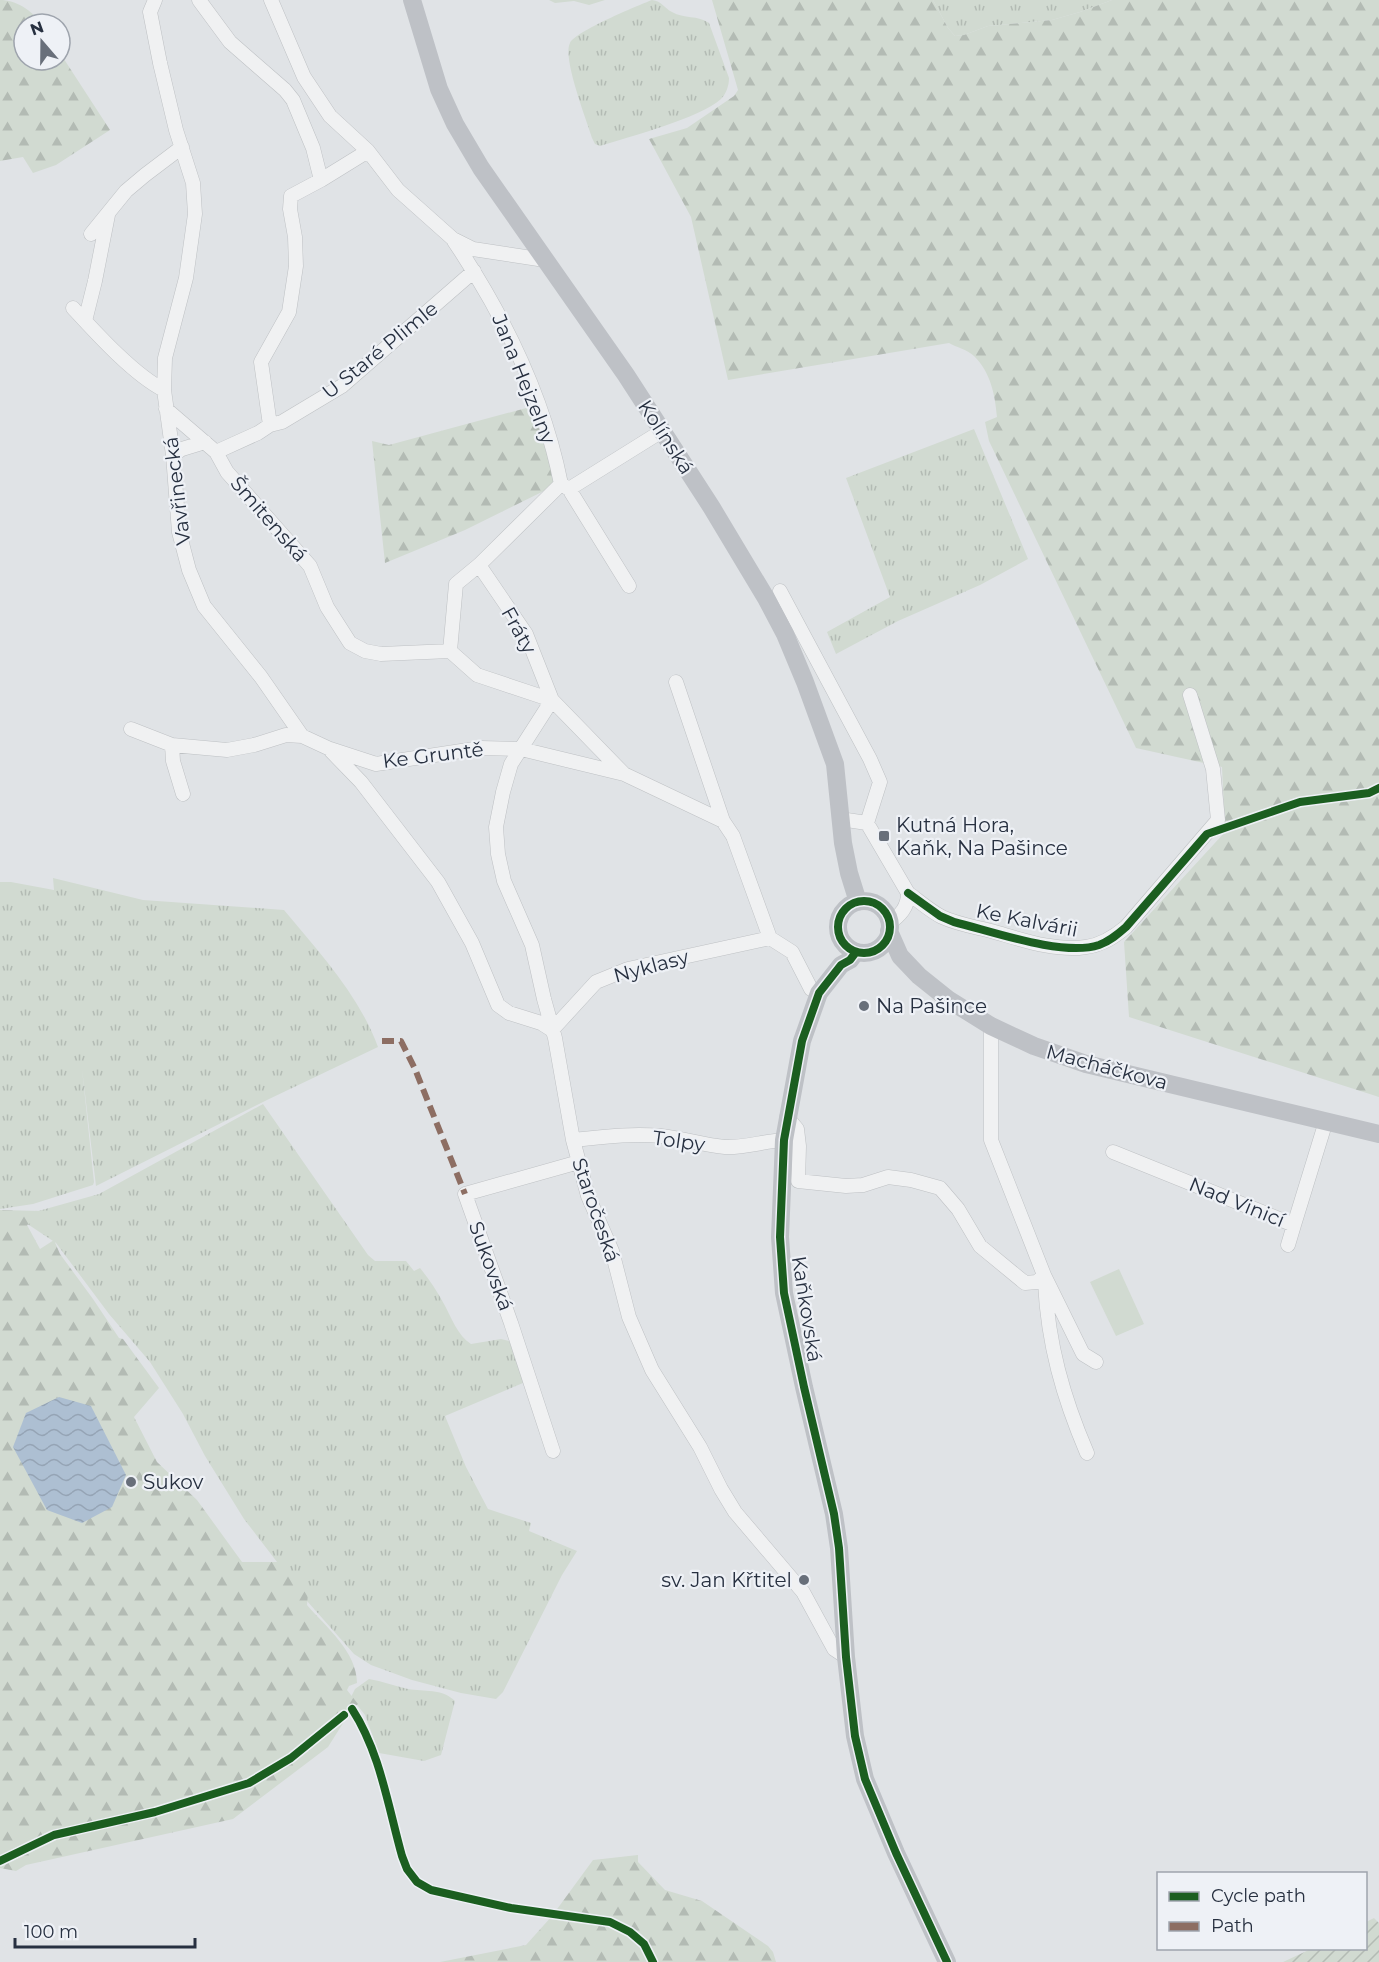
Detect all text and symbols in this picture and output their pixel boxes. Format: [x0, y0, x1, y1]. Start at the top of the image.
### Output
north arrow [12, 12, 72, 72]
text: N [28, 17, 46, 40]
street label: U Staré Plimle [317, 296, 443, 404]
street label: Jana Hejzelny [487, 310, 561, 447]
street label: Kolínská [633, 395, 699, 479]
street label: Vavřinecká [158, 436, 196, 546]
street label: Šmitenská [225, 471, 313, 567]
street label: Fráty [496, 602, 542, 658]
street label: Ke Gruntě [381, 737, 485, 773]
place label: Kutná Hora, Kaňk, Na Pašince [896, 813, 1068, 860]
marker: Kutná Hora, Kaňk, Na Pašince [877, 829, 891, 843]
street label: Ke Kalvárii [974, 898, 1080, 942]
street label: Nyklasy [611, 944, 691, 988]
place label: Na Pašince [876, 994, 987, 1018]
marker: Na Pašince [857, 999, 871, 1013]
street label: Macháčkova [1044, 1039, 1170, 1095]
street label: Tolpy [651, 1125, 707, 1157]
street label: Staročeská [567, 1155, 625, 1265]
street label: Nad Vinicí [1186, 1172, 1290, 1233]
street label: Sukovská [464, 1218, 518, 1314]
street label: Kaňkovská [787, 1254, 827, 1364]
place label: Sukov [143, 1470, 204, 1494]
marker: Sukov [124, 1475, 138, 1489]
place label: sv. Jan Křtitel [661, 1568, 792, 1592]
marker: sv. Jan Křtitel [797, 1573, 811, 1587]
legend [1157, 1872, 1367, 1950]
text: Cycle path [1211, 1885, 1306, 1907]
scale bar [15, 1911, 195, 1949]
text: Path [1211, 1915, 1254, 1937]
text: 100 m [24, 1921, 78, 1943]

